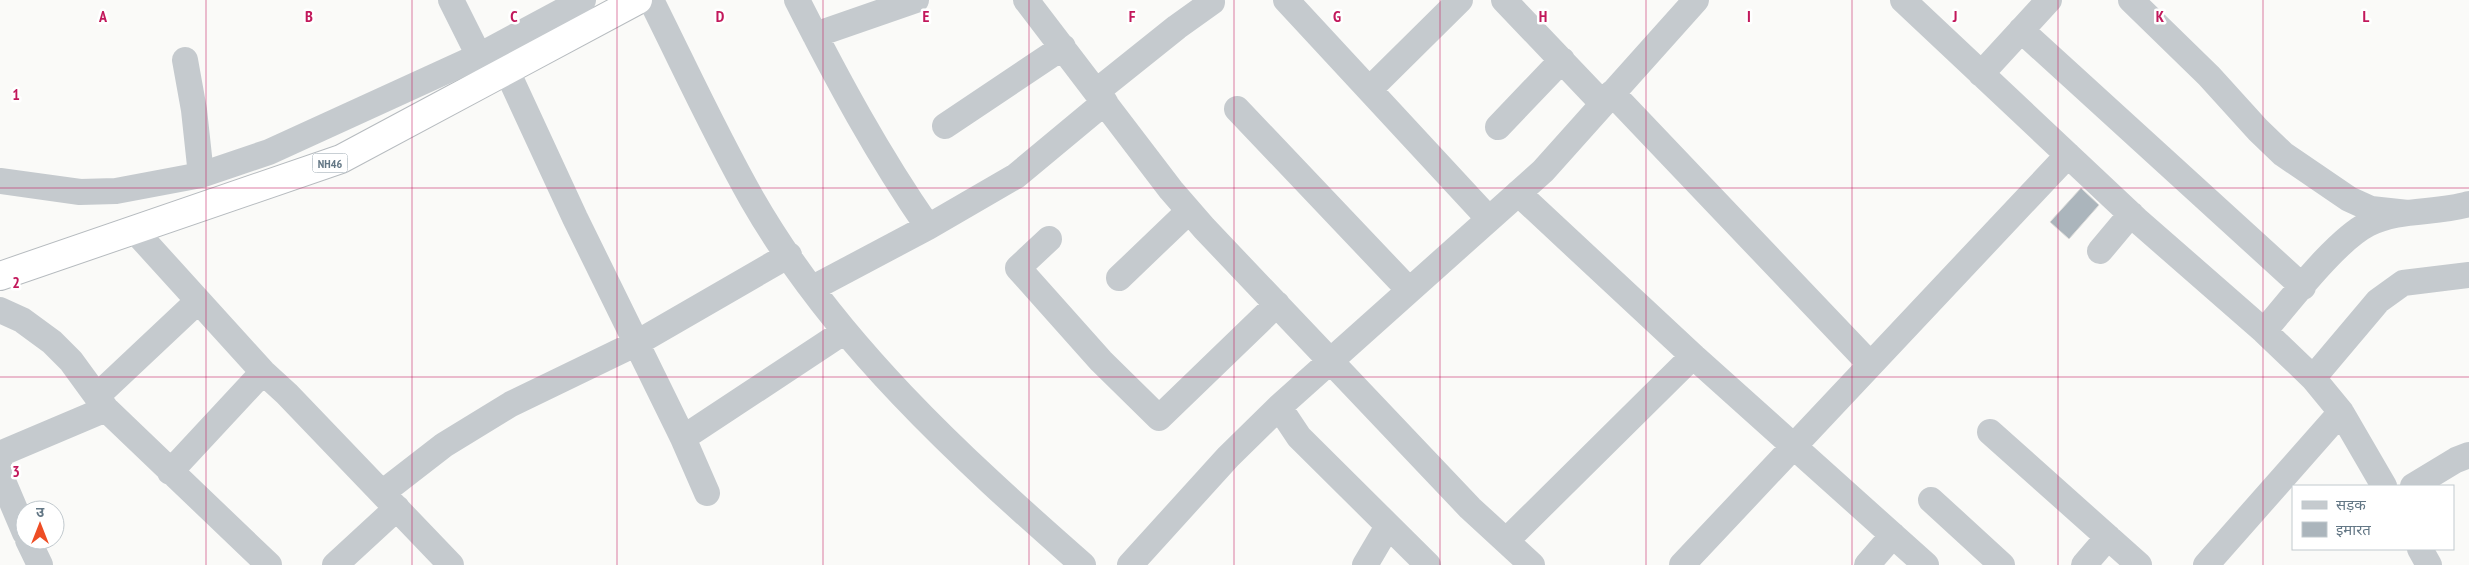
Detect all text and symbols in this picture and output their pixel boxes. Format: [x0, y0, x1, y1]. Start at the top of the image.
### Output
text: A [98, 6, 108, 26]
text: B [305, 6, 313, 26]
text: C [510, 6, 518, 26]
text: D [716, 6, 725, 26]
text: E [923, 6, 930, 26]
text: F [1129, 6, 1136, 26]
text: G [1333, 6, 1341, 26]
text: H [1539, 6, 1547, 26]
text: I [1747, 6, 1751, 26]
text: J [1952, 6, 1957, 26]
text: K [2156, 6, 2165, 26]
text: L [2363, 6, 2370, 26]
text: 1 [12, 84, 20, 104]
road number: NH46 [312, 154, 348, 172]
text: 2 [12, 272, 20, 292]
text: 3 [12, 461, 20, 481]
legend [2292, 485, 2454, 550]
text: सड़क [2336, 495, 2366, 514]
north arrow [15, 500, 65, 550]
text: उ [36, 503, 45, 521]
text: इमारत [2336, 520, 2371, 539]

